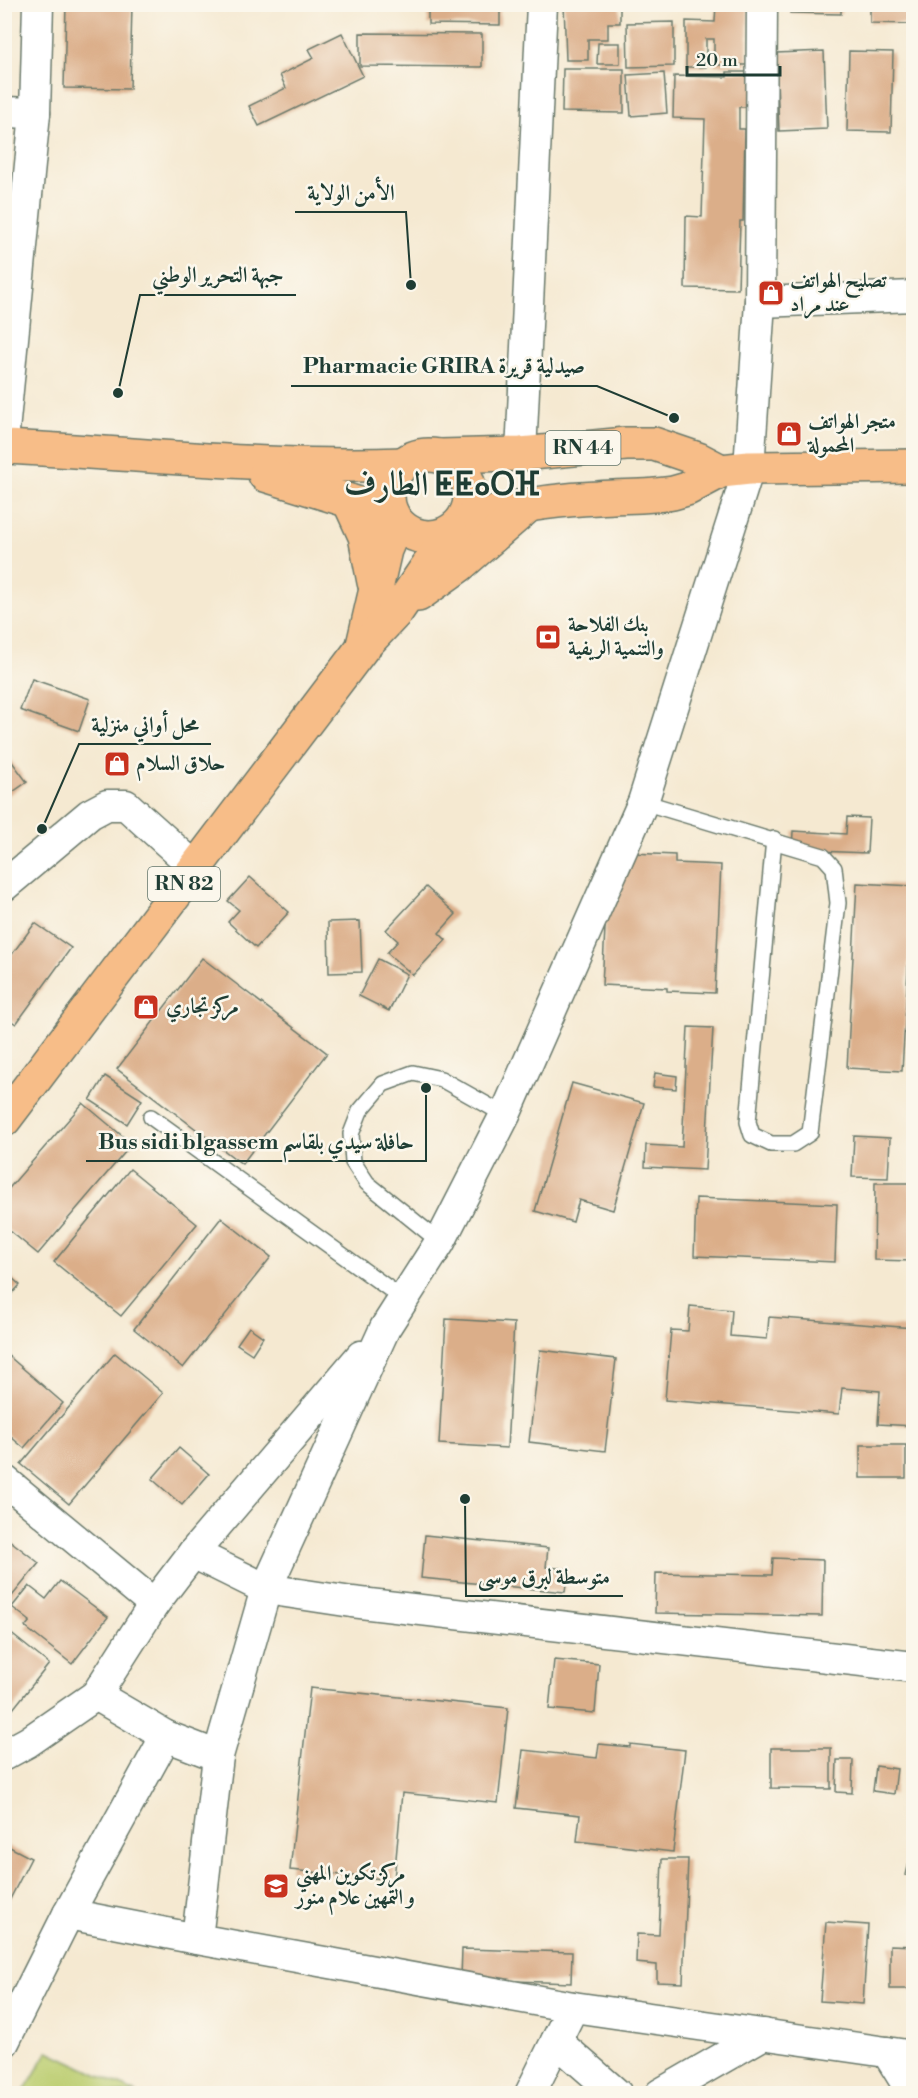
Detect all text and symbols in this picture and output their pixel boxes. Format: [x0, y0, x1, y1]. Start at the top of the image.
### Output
scale bar [687, 39, 780, 77]
text: 20 m [696, 49, 738, 72]
callout: الأمن الولاية [295, 172, 406, 212]
text: الأمن الولاية [307, 176, 395, 207]
callout: جبهة التحرير الوطني [140, 255, 296, 295]
text: جبهة التحرير الوطني [152, 262, 284, 295]
place label: تصليح الهواتف عند مراد [790, 268, 887, 319]
shop icon: تصليح الهواتف عند مراد [756, 278, 786, 308]
callout: Pharmacie GRIRA صيدلية قريرة [291, 346, 597, 386]
text: Pharmacie GRIRA صيدلية قريرة [303, 353, 585, 380]
place label: متجر الهواتف المحمولة [806, 409, 896, 459]
shop icon: متجر الهواتف المحمولة [774, 419, 804, 449]
road number: RN 44 [546, 431, 620, 465]
district label: الطارف ⵟⵟⴰⵔⴼ [344, 465, 540, 506]
place label: بنك الفلاحة والتنمية الريفية [568, 612, 664, 662]
bank icon: بنك الفلاحة والتنمية الريفية [533, 622, 563, 652]
callout: محل أواني منزلية [79, 704, 211, 744]
text: محل أواني منزلية [91, 709, 199, 743]
shop icon: حلاق السلام [102, 749, 132, 779]
place label: حلاق السلام [136, 751, 225, 782]
road number: RN 82 [148, 867, 220, 901]
shop icon: مركز تجاري [131, 992, 161, 1022]
place label: مركز تجاري [166, 994, 239, 1023]
callout: Bus sidi blgassem حافلة سيدي بلقاسم [86, 1121, 426, 1161]
text: Bus sidi blgassem حافلة سيدي بلقاسم [98, 1129, 414, 1163]
callout: متوسطة لبرق موسى [466, 1556, 623, 1596]
text: متوسطة لبرق موسى [478, 1564, 610, 1592]
place label: مركز تكوين المهني و التمهين علام منور [294, 1861, 415, 1916]
school or university icon: مركز تكوين المهني و التمهين علام منور [261, 1871, 291, 1901]

